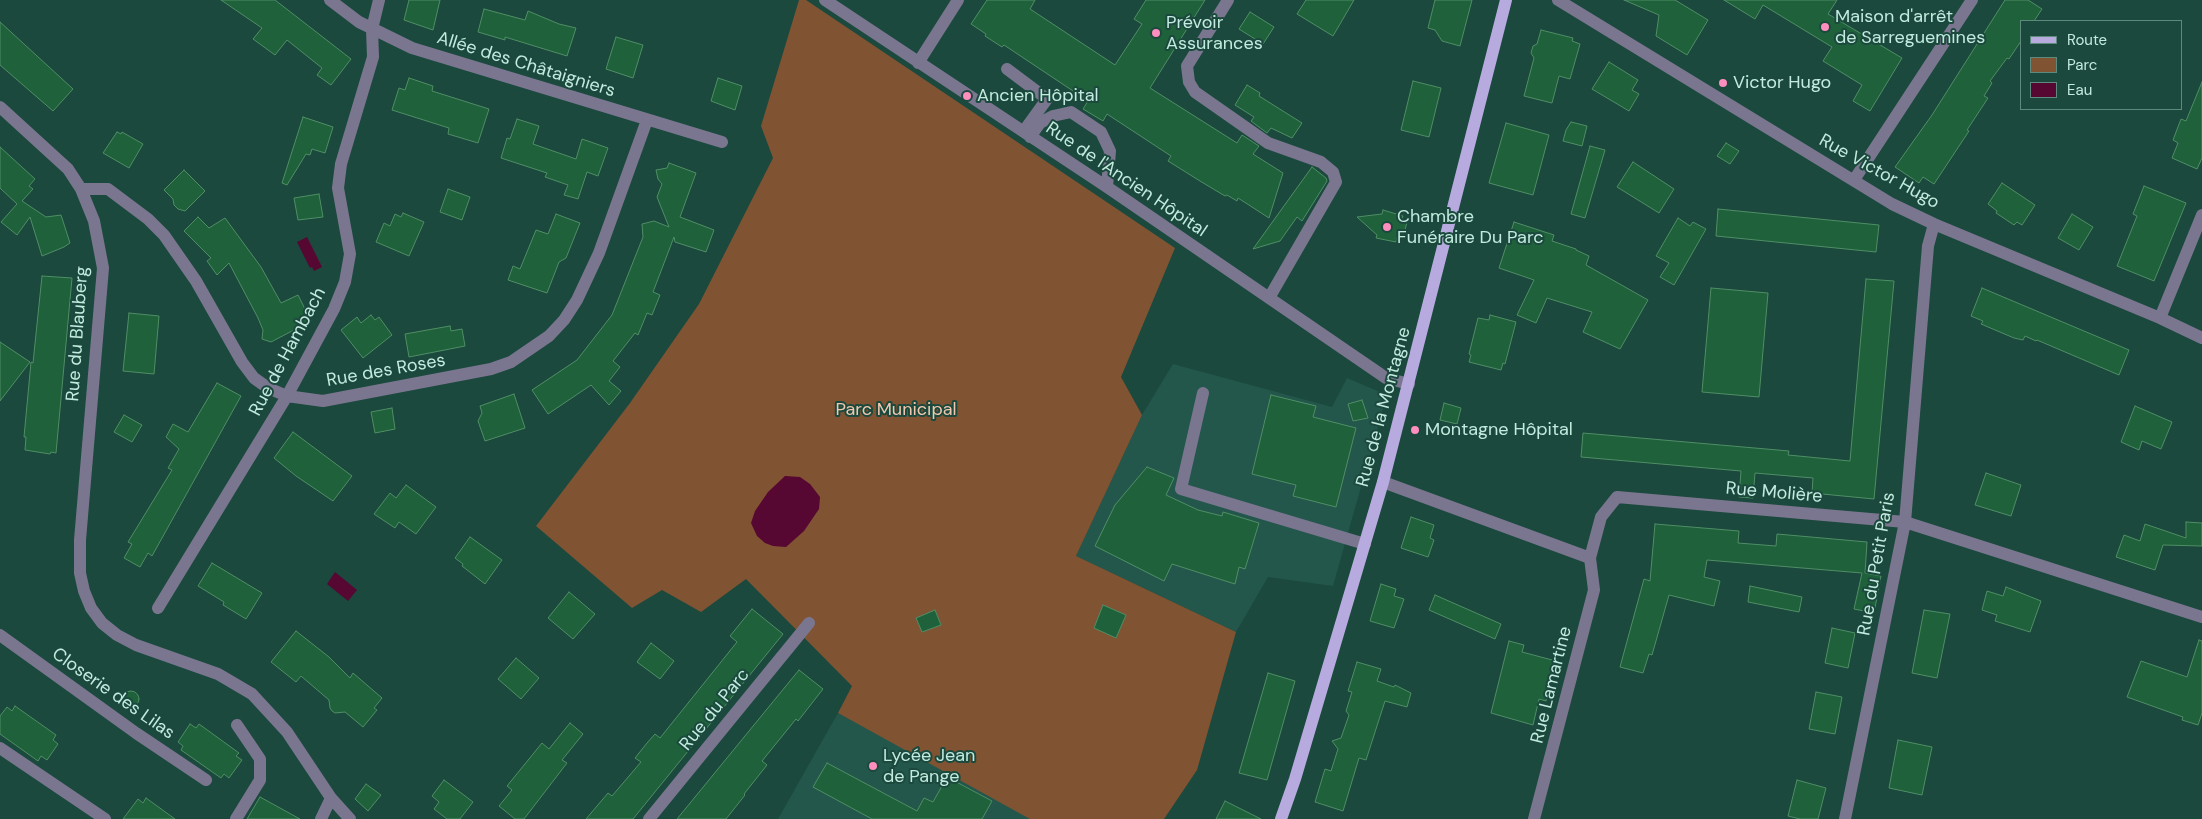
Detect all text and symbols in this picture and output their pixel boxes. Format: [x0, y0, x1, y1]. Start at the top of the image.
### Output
place label: Maison d'arrêt de Sarreguemines [1835, 6, 1985, 48]
place label: Prévoir Assurances [1166, 12, 1263, 54]
legend [2020, 20, 2182, 110]
marker: Maison d'arrêt de Sarreguemines [1819, 21, 1831, 33]
marker: Prévoir Assurances [1150, 27, 1162, 39]
street label: Allée des Châtaigniers [434, 28, 618, 102]
text: Route [2067, 30, 2107, 50]
text: Parc [2067, 55, 2097, 75]
place label: Victor Hugo [1733, 72, 1831, 94]
marker: Victor Hugo [1717, 77, 1729, 89]
text: Eau [2067, 80, 2092, 100]
place label: Ancien Hôpital [977, 85, 1099, 107]
marker: Ancien Hôpital [961, 90, 973, 102]
street label: Rue de l'Ancien Hôpital [1041, 118, 1211, 242]
street label: Rue Victor Hugo [1815, 130, 1943, 214]
place label: Chambre Funéraire Du Parc [1397, 206, 1544, 248]
marker: Chambre Funéraire Du Parc [1381, 221, 1393, 233]
street label: Rue du Blauberg [63, 266, 93, 402]
street label: Rue de Hambach [245, 284, 331, 420]
street label: Rue de la Montagne [1352, 325, 1416, 489]
street label: Rue des Roses [325, 350, 447, 392]
park label: Parc Municipal [835, 399, 957, 421]
place label: Montagne Hôpital [1425, 419, 1573, 441]
marker: Montagne Hôpital [1409, 424, 1421, 436]
street label: Rue Molière [1725, 478, 1823, 508]
street label: Rue du Petit Paris [1854, 491, 1900, 637]
street label: Rue Lamartine [1527, 624, 1577, 746]
street label: Closerie des Lilas [47, 644, 179, 744]
street label: Rue du Parc [676, 665, 754, 755]
place label: Lycée Jean de Pange [883, 745, 975, 788]
marker: Lycée Jean de Pange [867, 760, 879, 772]

